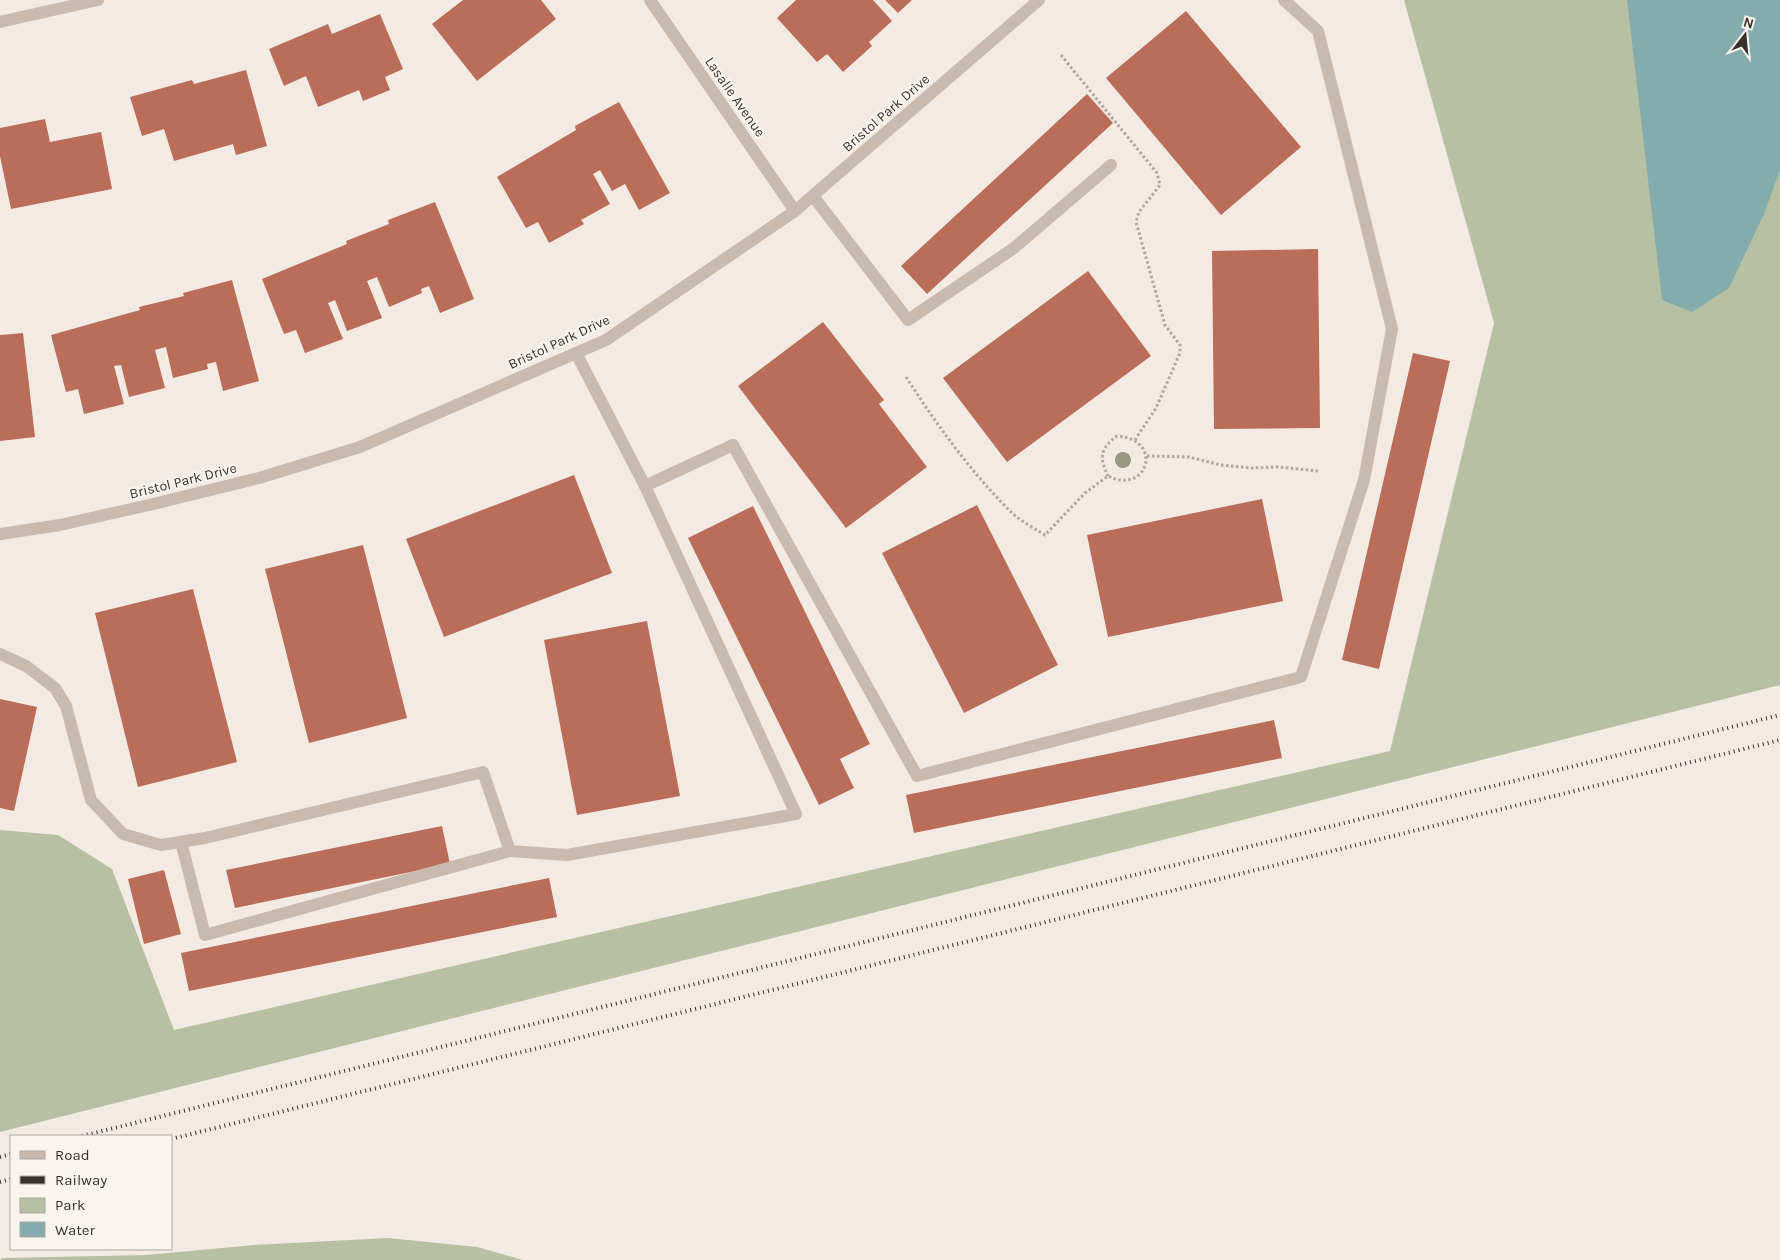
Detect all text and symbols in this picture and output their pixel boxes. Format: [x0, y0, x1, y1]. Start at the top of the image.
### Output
north arrow [1720, 10, 1770, 60]
text: N [1741, 13, 1756, 33]
street label: Lasalle Avenue [701, 54, 769, 140]
street label: Bristol Park Drive [839, 71, 933, 155]
street label: Bristol Park Drive [506, 311, 612, 373]
street label: Bristol Park Drive [128, 459, 238, 503]
legend [10, 1135, 172, 1250]
text: Road [55, 1146, 90, 1164]
text: Railway [55, 1171, 107, 1189]
text: Park [55, 1196, 85, 1214]
text: Water [55, 1221, 96, 1239]

